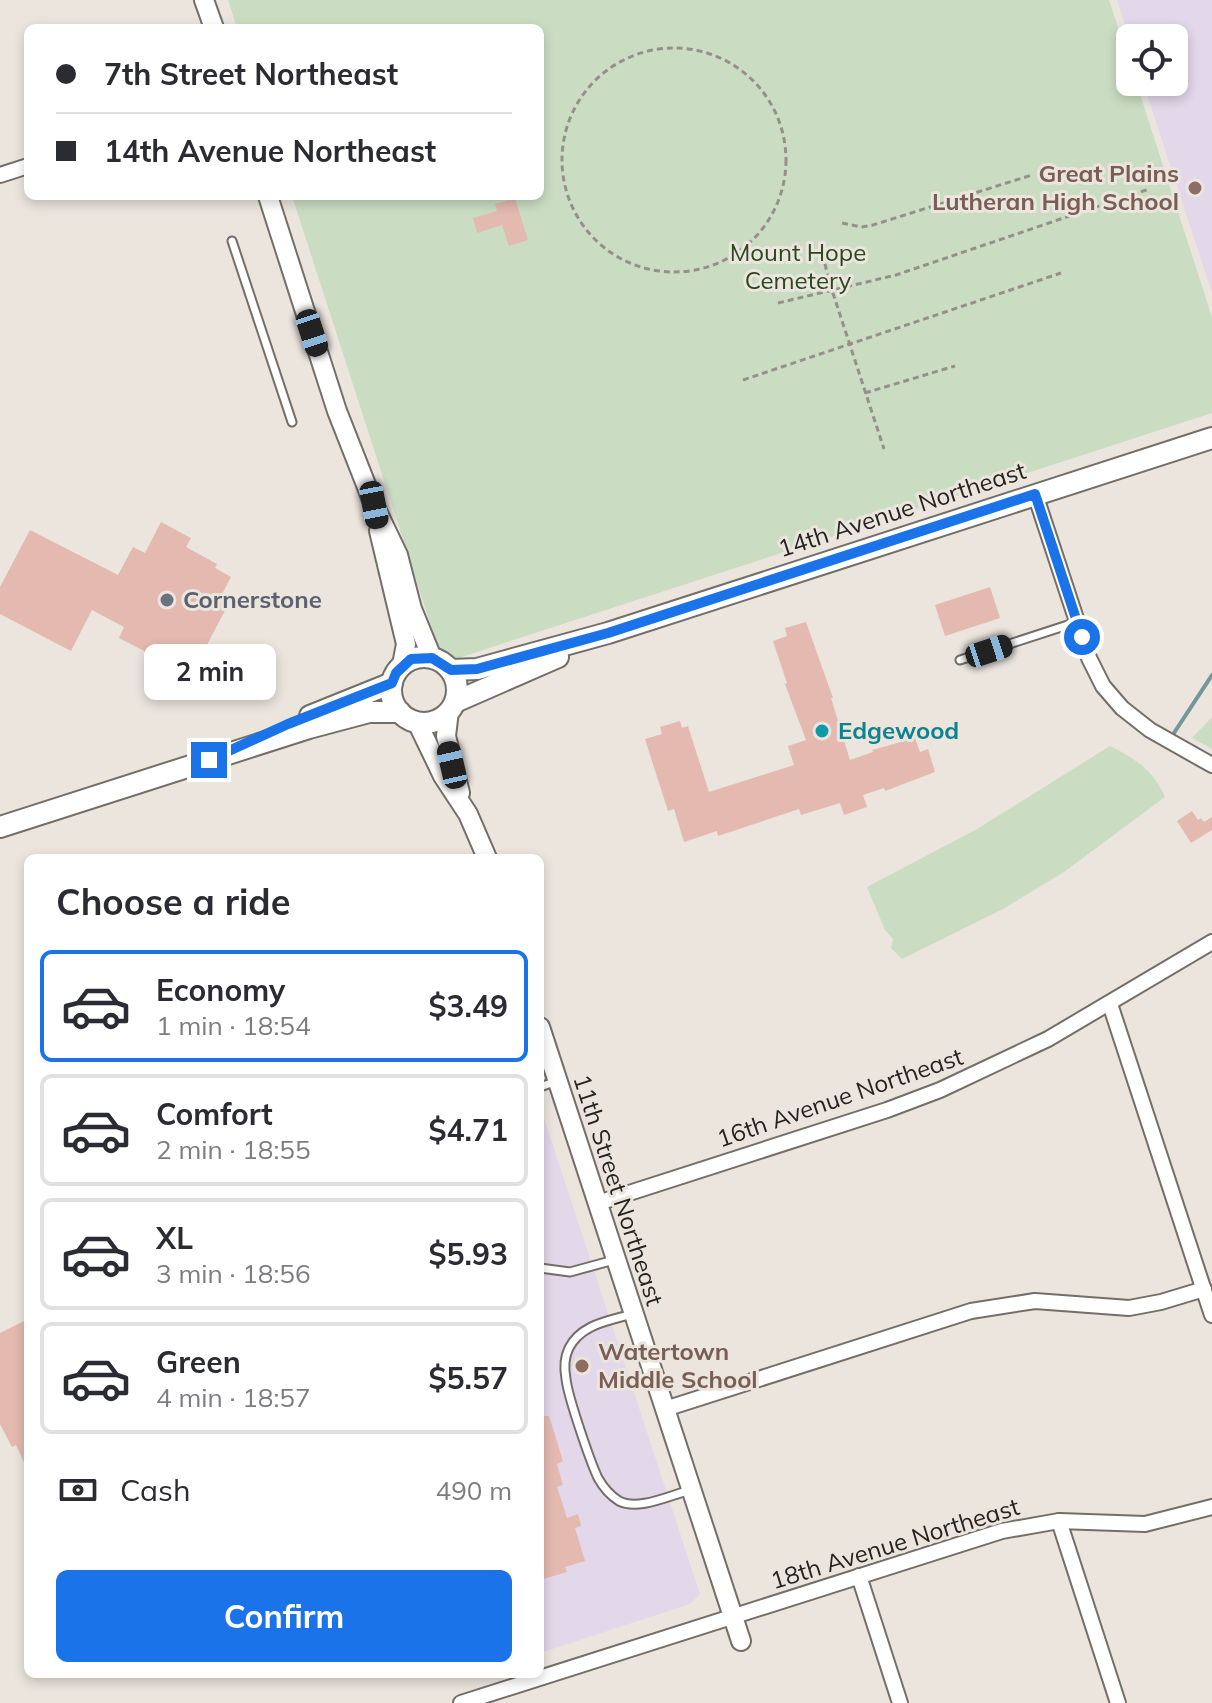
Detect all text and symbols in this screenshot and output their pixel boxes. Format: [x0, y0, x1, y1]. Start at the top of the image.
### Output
map controls [1116, 24, 1188, 96]
button: locate [1116, 24, 1188, 96]
text: 7th Street Northeast [104, 55, 398, 93]
text: 14th Avenue Northeast [104, 132, 436, 170]
place label: Great Plains Lutheran High School [932, 158, 1179, 216]
marker: Great Plains Lutheran High School [1186, 179, 1204, 197]
park label: Mount Hope Cemetery [730, 237, 866, 295]
car [293, 306, 331, 360]
street label: 14th Avenue Northeast [774, 455, 1029, 563]
car [358, 479, 390, 531]
place label: Cornerstone [183, 584, 322, 614]
marker: Cornerstone [158, 591, 176, 609]
route start [1064, 619, 1100, 655]
car [962, 632, 1016, 670]
callout: 2 min [143, 644, 275, 700]
text: 2 min [176, 655, 244, 688]
place label: Edgewood [838, 715, 959, 745]
marker: Edgewood [813, 722, 831, 740]
car [435, 739, 469, 791]
route end [191, 742, 227, 778]
text: Choose a ride [56, 879, 290, 924]
icon: car [60, 970, 132, 1042]
text: Economy [156, 971, 285, 1009]
text: $3.49 [429, 987, 508, 1025]
text: 1 min · 18:54 [156, 1009, 311, 1042]
street label: 16th Avenue Northeast [713, 1041, 967, 1153]
street label: 11th Street Northeast [567, 1070, 670, 1309]
icon: car [60, 1094, 132, 1166]
text: Comfort [156, 1095, 273, 1133]
text: $4.71 [429, 1111, 508, 1149]
text: 2 min · 18:55 [156, 1133, 311, 1166]
icon: car [60, 1218, 132, 1290]
text: XL [156, 1219, 193, 1257]
text: $5.93 [429, 1235, 508, 1273]
text: 3 min · 18:56 [156, 1257, 311, 1290]
place label: Watertown Middle School [598, 1336, 758, 1394]
icon: car [60, 1342, 132, 1414]
text: Green [156, 1343, 241, 1381]
marker: Watertown Middle School [573, 1357, 591, 1375]
text: $5.57 [429, 1359, 508, 1397]
text: 4 min · 18:57 [156, 1381, 311, 1414]
icon: cash [56, 1468, 100, 1512]
text: Cash [120, 1471, 191, 1509]
text: 490 m [436, 1474, 512, 1507]
street label: 18th Avenue Northeast [767, 1491, 1023, 1595]
button: Confirm [56, 1570, 512, 1662]

